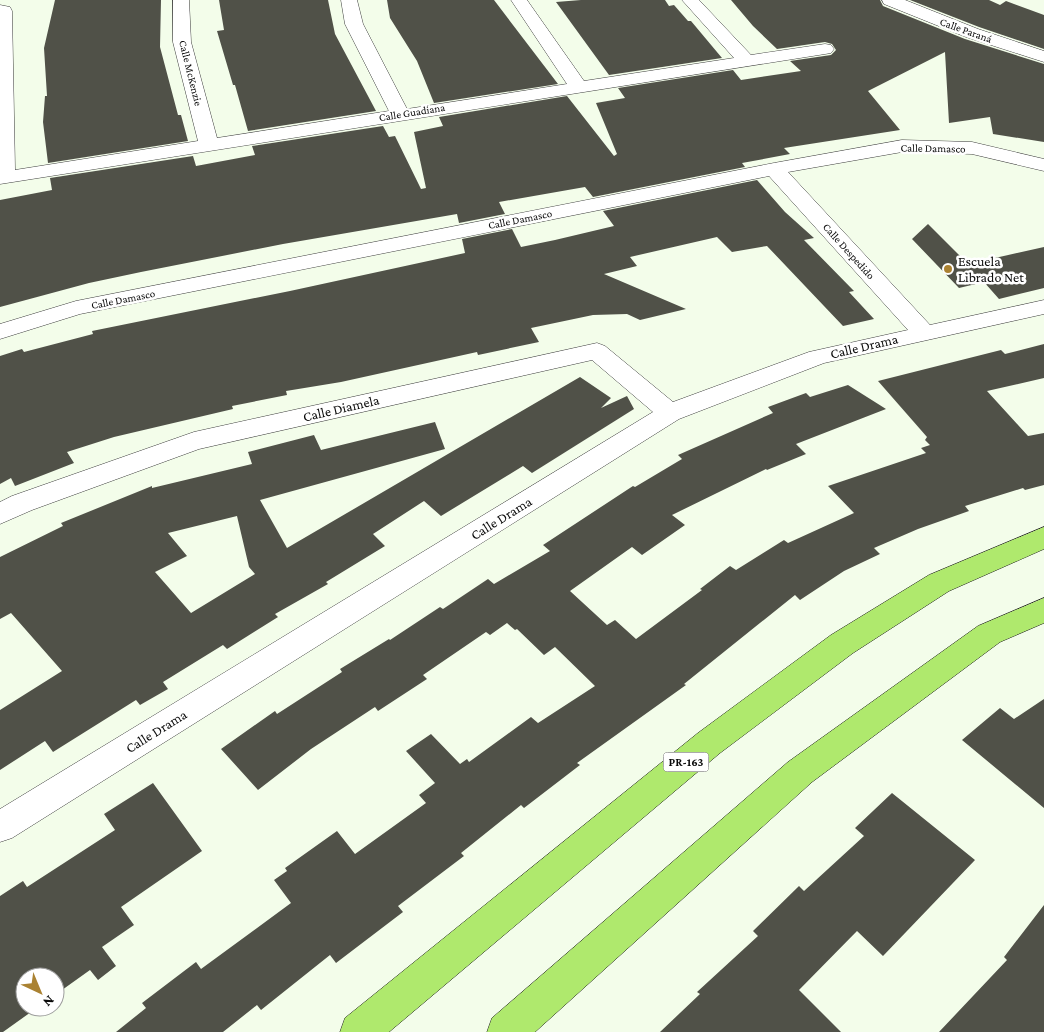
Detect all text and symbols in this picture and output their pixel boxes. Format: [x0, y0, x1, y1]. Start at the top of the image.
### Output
street label: Calle Paraná [938, 15, 994, 45]
street label: Calle McKenzie [177, 39, 205, 107]
street label: Calle Guadiana [378, 101, 446, 123]
street label: Calle Damasco [900, 141, 966, 155]
street label: Calle Damasco [487, 207, 554, 231]
street label: Calle Despedido [820, 221, 878, 283]
place label: Escuela Librado Net [958, 253, 1024, 285]
marker: Escuela Librado Net [942, 263, 954, 275]
street label: Calle Damasco [90, 287, 157, 311]
street label: Calle Drama [829, 330, 900, 362]
street label: Calle Diamela [301, 391, 381, 425]
street label: Calle Drama [467, 493, 535, 543]
street label: Calle Drama [122, 706, 190, 756]
road number: PR-163 [664, 752, 708, 772]
north arrow [15, 967, 65, 1017]
text: N [40, 992, 58, 1011]

